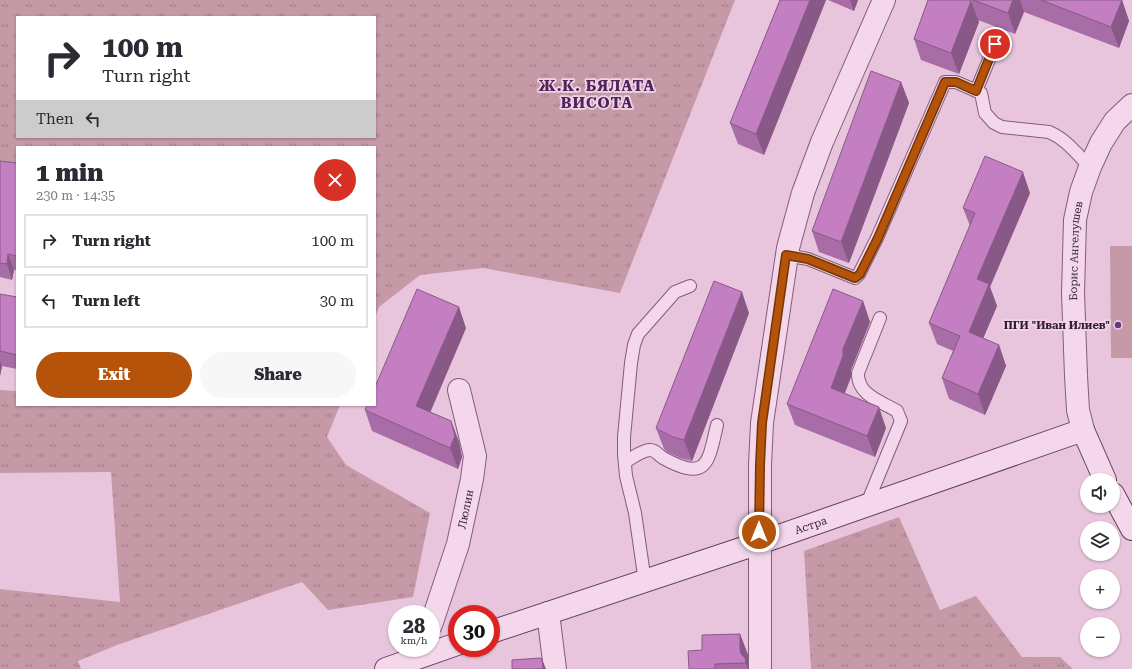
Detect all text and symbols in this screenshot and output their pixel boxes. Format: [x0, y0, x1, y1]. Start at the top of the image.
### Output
pin [978, 27, 1012, 61]
text: 100 m [102, 31, 183, 64]
icon: right [36, 32, 88, 84]
icon: arrive [984, 33, 1006, 55]
text: Turn right [102, 65, 190, 86]
district label: Ж.К. БЯЛАТА ВИСОТА [539, 77, 655, 112]
icon: left [82, 108, 104, 130]
text: Then [36, 110, 74, 128]
text: 1 min [36, 159, 103, 187]
button: close [314, 159, 356, 201]
text: 230 m · 14:35 [36, 188, 115, 203]
street label: Борис Ангелушев [1066, 200, 1085, 301]
icon: right [38, 230, 60, 252]
text: Turn right [72, 232, 151, 250]
text: 100 m [311, 232, 354, 250]
icon: left [38, 290, 60, 312]
text: Turn left [72, 292, 140, 310]
text: 30 m [320, 292, 354, 310]
place label: ПГИ "Иван Илиев" [1004, 319, 1110, 332]
marker: ПГИ "Иван Илиев" [1113, 320, 1123, 330]
button: Exit [36, 352, 192, 398]
button: Share [200, 352, 356, 398]
map controls [1080, 473, 1120, 657]
button: sound [1080, 473, 1120, 513]
street label: Люлин [455, 488, 476, 530]
position arrow [738, 511, 780, 553]
street label: Астра [793, 513, 828, 537]
button: layers [1080, 521, 1120, 561]
button: + [1080, 569, 1120, 609]
speed limit sign: 30 [448, 605, 500, 657]
text: 28 [403, 614, 425, 638]
button: − [1080, 617, 1120, 657]
text: km/h [401, 635, 427, 646]

